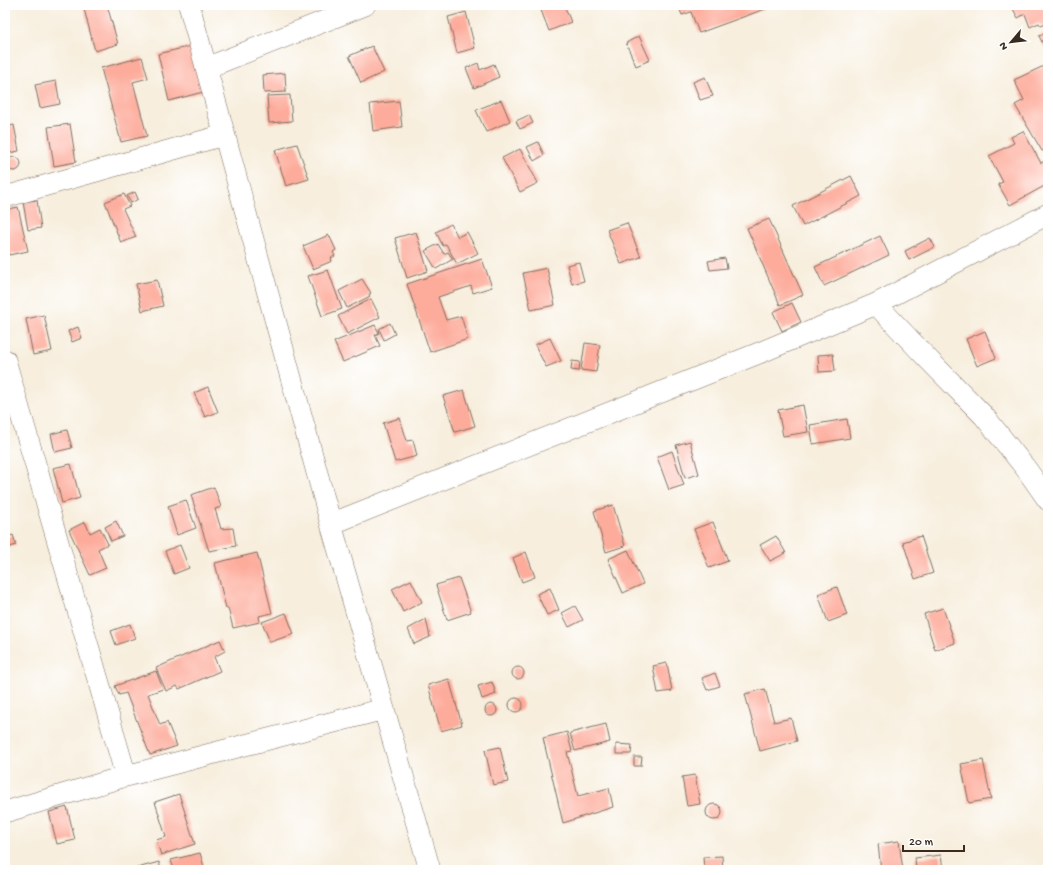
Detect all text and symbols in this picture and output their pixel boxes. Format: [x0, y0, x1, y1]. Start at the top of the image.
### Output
north arrow [991, 22, 1031, 62]
text: N [997, 40, 1011, 52]
scale bar [903, 827, 964, 853]
text: 20 m [909, 836, 934, 850]

